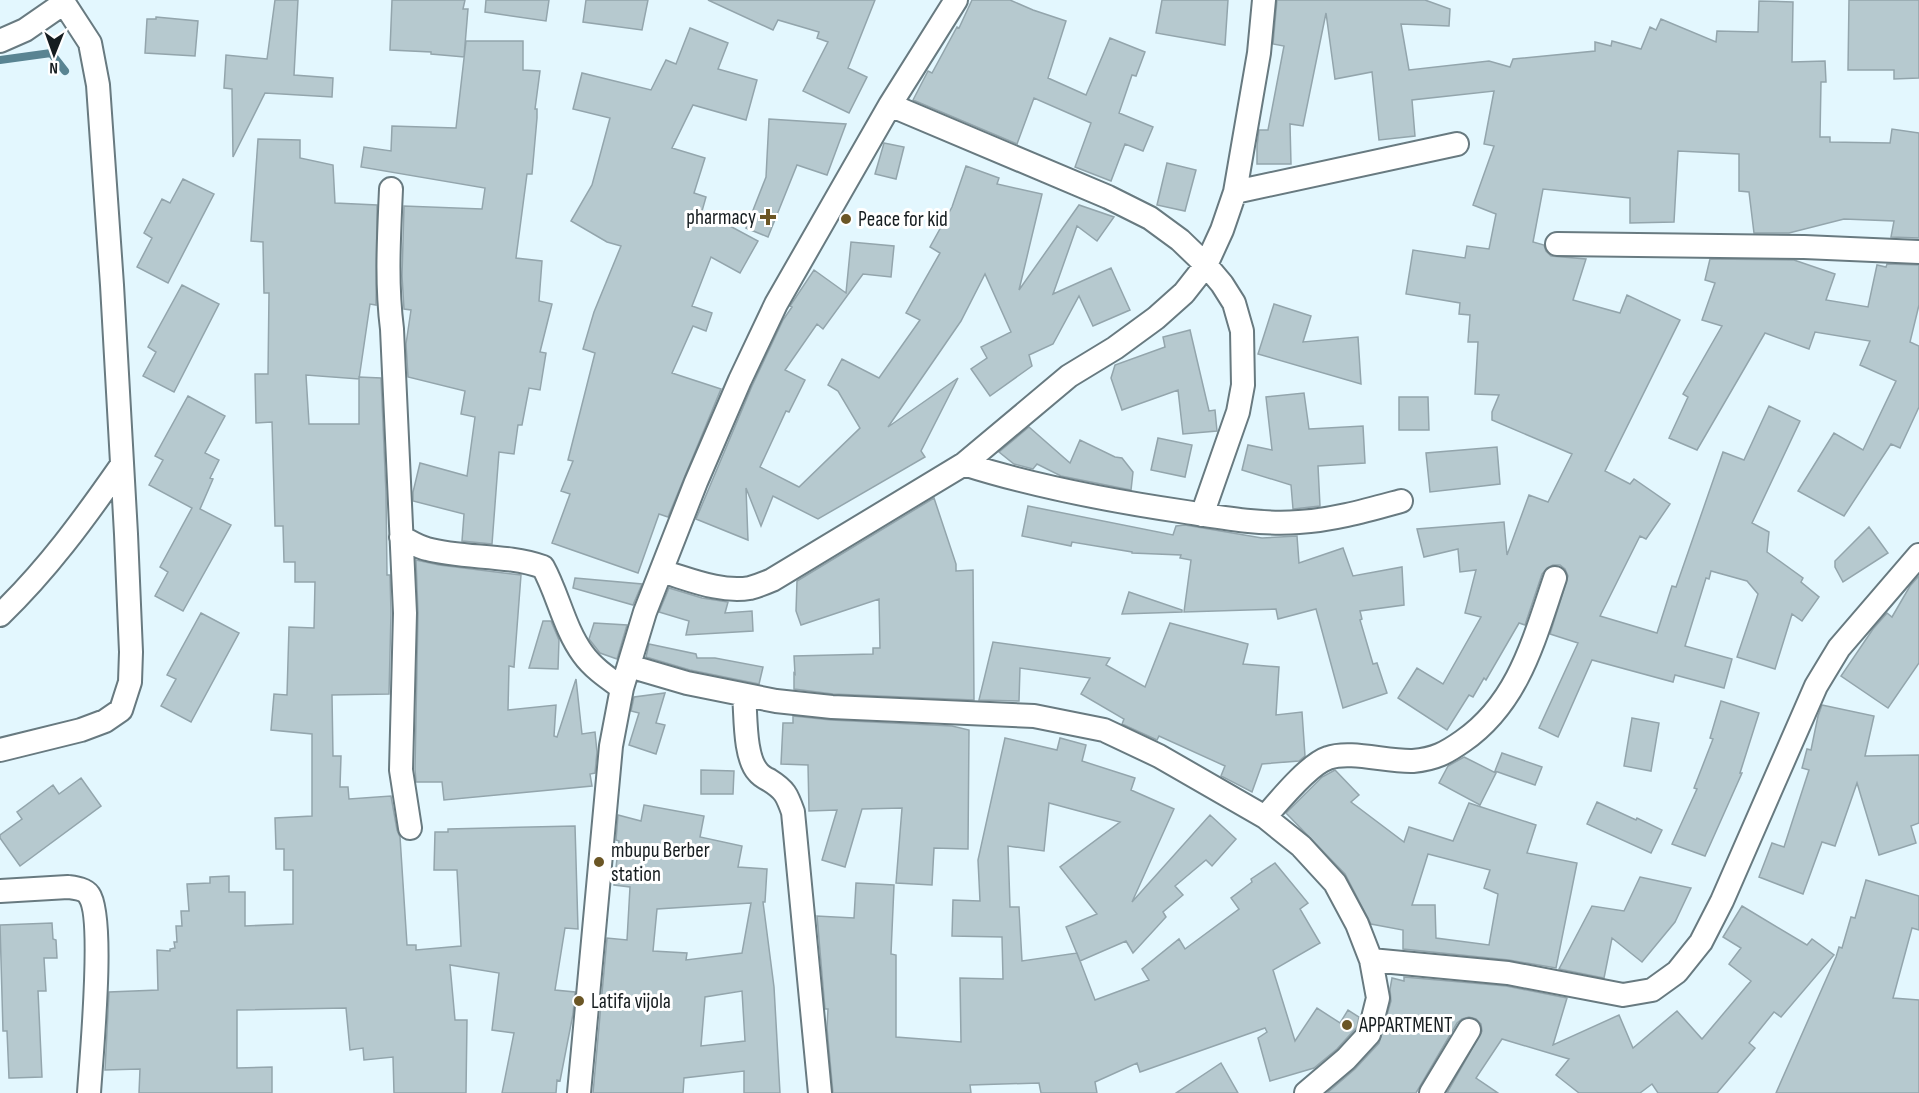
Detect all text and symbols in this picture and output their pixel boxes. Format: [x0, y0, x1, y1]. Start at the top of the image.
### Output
north arrow [24, 24, 84, 84]
text: N [49, 58, 58, 77]
place label: pharmacy [686, 205, 756, 230]
place label: Peace for kid [858, 207, 948, 232]
marker: pharmacy [761, 210, 775, 224]
marker: Peace for kid [839, 212, 853, 226]
place label: mbupu Berber station [611, 838, 710, 887]
marker: mbupu Berber station [592, 855, 606, 869]
place label: Latifa vijola [591, 989, 671, 1014]
marker: Latifa vijola [572, 994, 586, 1008]
place label: APPARTMENT [1358, 1013, 1453, 1038]
marker: APPARTMENT [1340, 1018, 1354, 1032]

